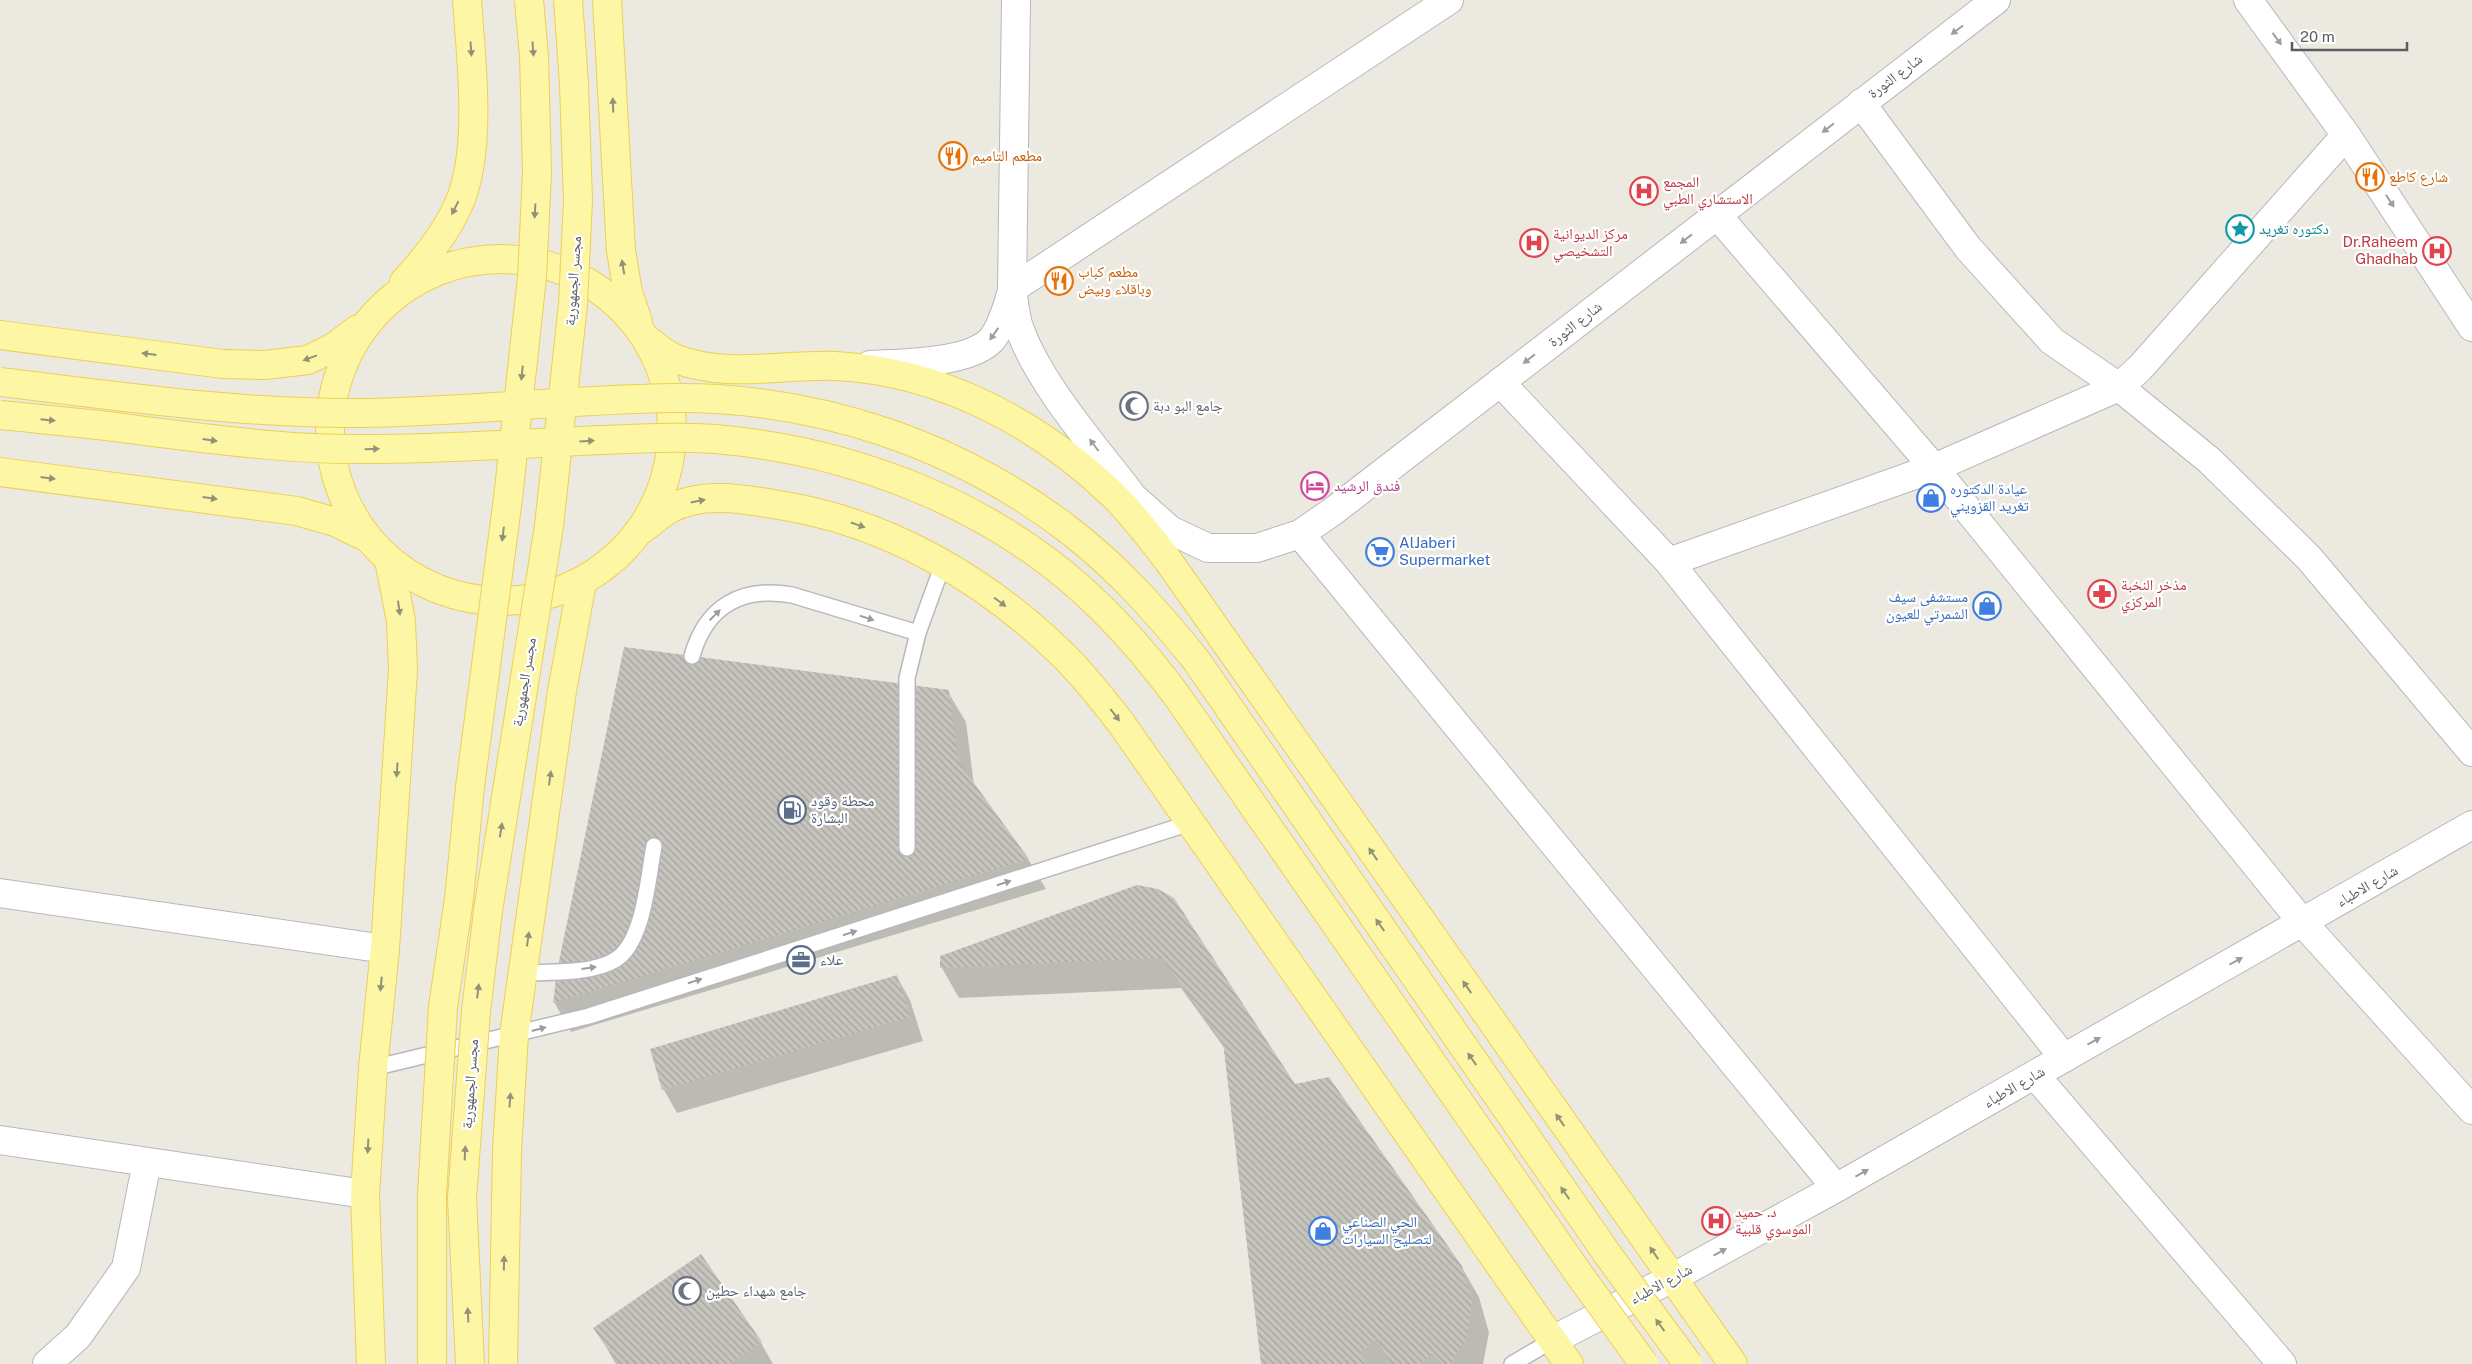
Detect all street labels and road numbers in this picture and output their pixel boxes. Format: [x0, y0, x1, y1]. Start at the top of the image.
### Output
street label: شارع الثورة [1864, 50, 1926, 103]
street label: مجسر الجمهورية [561, 235, 585, 326]
street label: شارع الثورة [1545, 297, 1606, 351]
street label: مجسر الجمهورية [508, 636, 540, 728]
street label: شارع الاطباء [2333, 861, 2402, 912]
street label: مجسر الجمهورية [458, 1038, 482, 1129]
street label: شارع الاطباء [1980, 1062, 2049, 1113]
street label: شارع الاطباء [1627, 1260, 1696, 1309]

